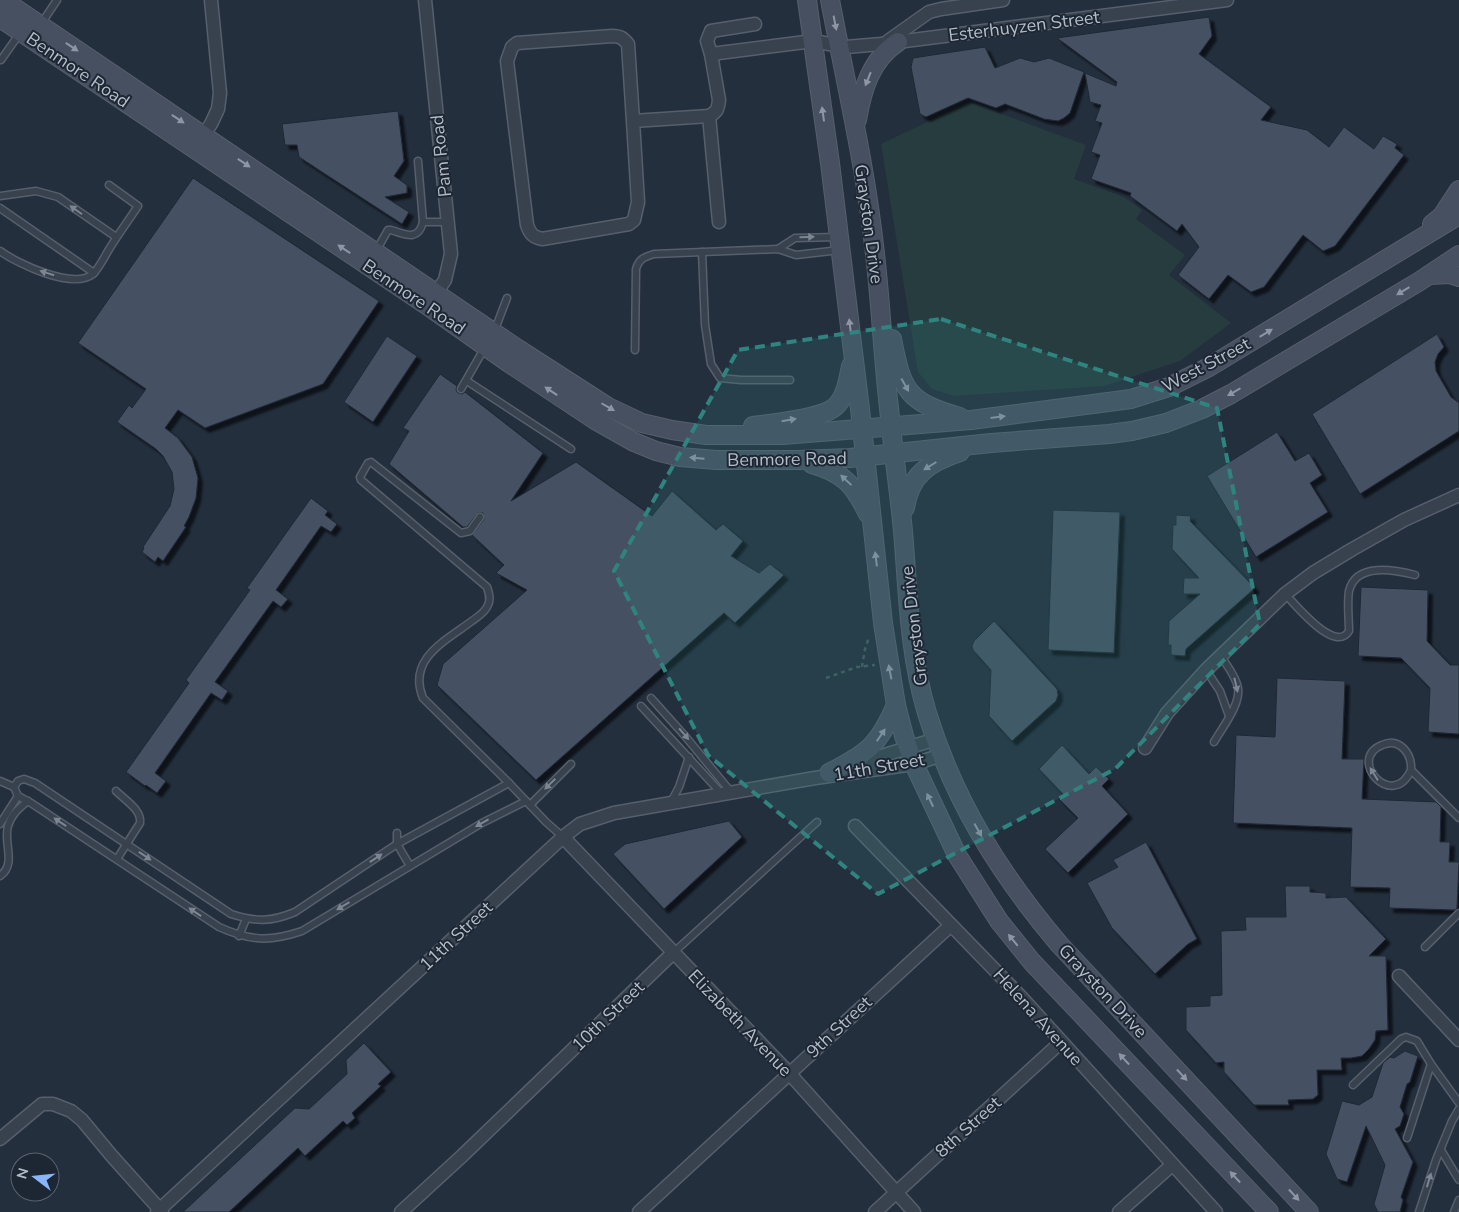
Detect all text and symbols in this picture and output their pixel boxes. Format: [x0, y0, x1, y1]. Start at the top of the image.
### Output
street label: Esterhuyzen Street [947, 5, 1102, 47]
one-way arrow [831, 15, 839, 31]
street label: Benmore Road [22, 27, 134, 113]
one-way arrow [66, 42, 79, 52]
one-way arrow [864, 72, 872, 87]
one-way arrow [819, 106, 827, 122]
one-way arrow [171, 114, 185, 123]
street label: Pam Road [425, 114, 457, 198]
one-way arrow [237, 158, 250, 168]
street label: Grayston Drive [849, 163, 889, 285]
one-way arrow [70, 205, 83, 215]
one-way arrow [799, 233, 815, 241]
one-way arrow [337, 245, 350, 254]
street label: Benmore Road [358, 254, 470, 340]
one-way arrow [40, 268, 55, 276]
one-way arrow [1397, 286, 1410, 295]
one-way arrow [846, 317, 854, 333]
one-way arrow [1260, 328, 1273, 337]
street label: West Street [1158, 331, 1255, 398]
one-way arrow [901, 379, 910, 392]
one-way arrow [544, 386, 558, 396]
one-way arrow [1227, 388, 1240, 397]
one-way arrow [601, 402, 615, 411]
one-way arrow [991, 413, 1007, 421]
one-way arrow [781, 416, 797, 424]
street label: Benmore Road [727, 446, 847, 472]
one-way arrow [688, 454, 704, 462]
one-way arrow [923, 461, 936, 470]
one-way arrow [840, 474, 852, 486]
one-way arrow [872, 550, 880, 566]
street label: Grayston Drive [895, 565, 933, 687]
one-way arrow [886, 664, 894, 679]
one-way arrow [1232, 678, 1240, 693]
one-way arrow [678, 728, 689, 741]
one-way arrow [877, 728, 886, 742]
street label: 11th Street [832, 747, 927, 787]
one-way arrow [1370, 768, 1379, 781]
one-way arrow [544, 778, 556, 790]
one-way arrow [926, 793, 934, 807]
one-way arrow [53, 817, 67, 827]
one-way arrow [475, 819, 490, 827]
one-way arrow [974, 823, 982, 838]
one-way arrow [138, 852, 152, 861]
one-way arrow [370, 853, 383, 862]
street label: 11th Street [414, 895, 498, 976]
one-way arrow [336, 902, 349, 911]
one-way arrow [189, 907, 202, 917]
one-way arrow [1008, 933, 1019, 946]
street label: Grayston Drive [1053, 939, 1153, 1043]
street label: Helena Avenue [988, 963, 1088, 1071]
street label: Elizabeth Avenue [683, 964, 797, 1082]
street label: 10th Street [567, 975, 650, 1057]
street label: 9th Street [801, 990, 877, 1063]
one-way arrow [1118, 1053, 1130, 1065]
one-way arrow [1176, 1069, 1188, 1081]
street label: 8th Street [930, 1090, 1007, 1163]
north arrow [10, 1152, 60, 1202]
text: N [12, 1166, 34, 1181]
one-way arrow [1230, 1171, 1242, 1183]
one-way arrow [1426, 1173, 1434, 1188]
one-way arrow [1288, 1189, 1300, 1201]

